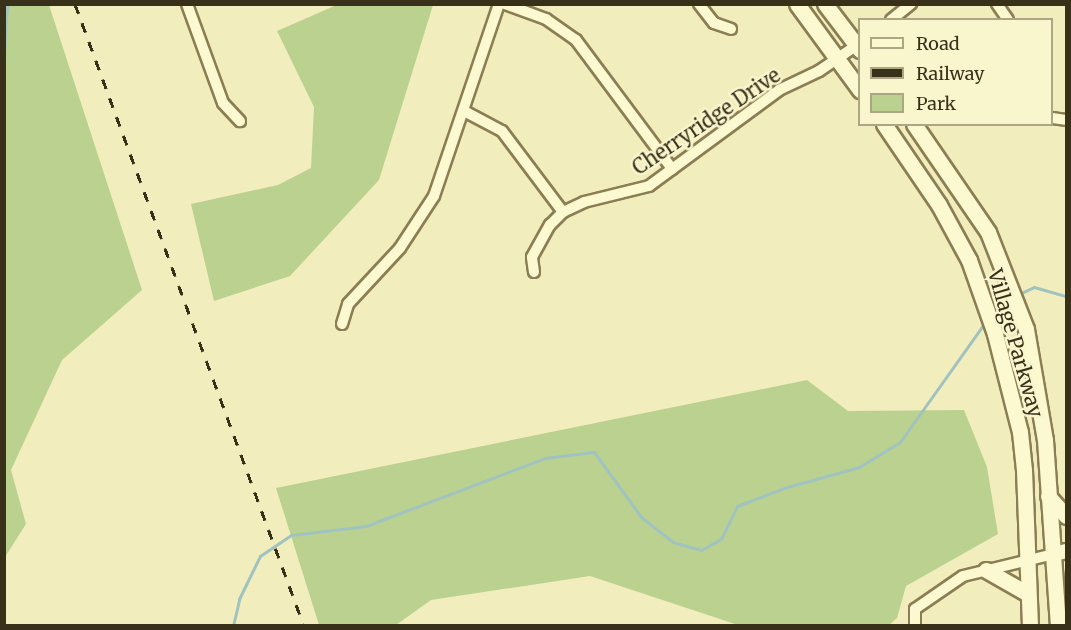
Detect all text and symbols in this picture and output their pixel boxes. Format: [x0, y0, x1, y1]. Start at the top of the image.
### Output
legend [858, 18, 1053, 126]
text: Road [916, 32, 960, 55]
text: Railway [916, 62, 984, 85]
street label: Cherryridge Drive [628, 63, 784, 179]
text: Park [916, 92, 956, 115]
street label: Village Parkway [983, 266, 1049, 420]

